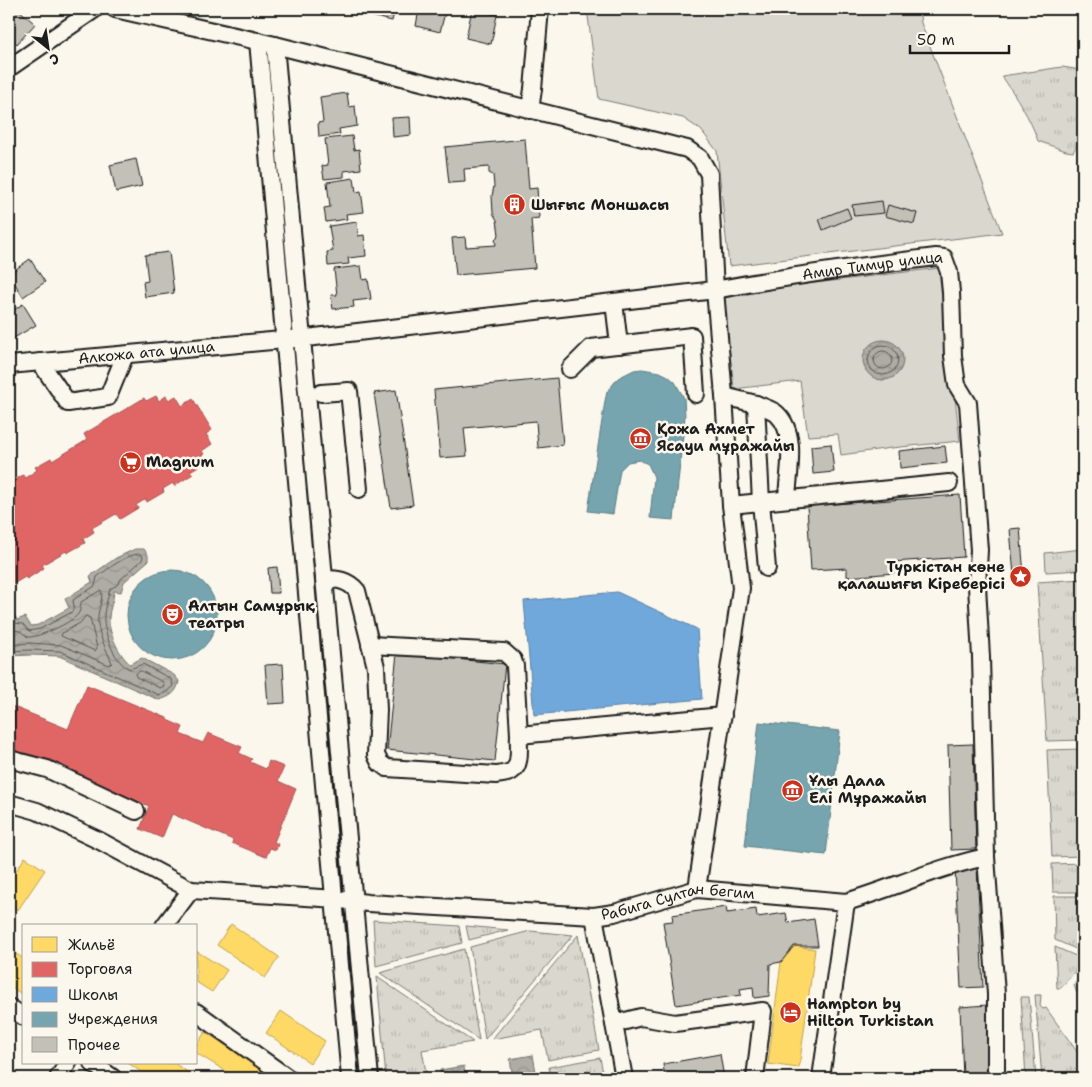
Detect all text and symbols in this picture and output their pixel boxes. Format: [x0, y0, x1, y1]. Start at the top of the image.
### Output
north arrow [22, 22, 72, 72]
scale bar [910, 22, 1008, 54]
text: 50 m [917, 30, 955, 50]
text: С [46, 49, 63, 69]
building icon: Шығыс Моншасы [503, 193, 527, 217]
place label: Шығыс Моншасы [531, 195, 669, 215]
street label: Амир Тимур улица [801, 247, 945, 285]
street label: Алкожа ата улица [77, 336, 216, 369]
place label: Қожа Ахмет Ясауи мұражайы [657, 419, 795, 456]
museum icon: Қожа Ахмет Ясауи мұражайы [629, 426, 653, 450]
supermarket icon: Magnum [118, 450, 142, 474]
place label: Magnum [146, 452, 215, 472]
place label: Түркістан көне қалашығы Кіреберісі [838, 557, 1005, 594]
place icon: Түркістан көне қалашығы Кіреберісі [1009, 564, 1033, 588]
place label: Алтын Самұрық театры [188, 596, 315, 633]
theatre icon: Алтын Самұрық театры [160, 603, 184, 627]
place label: Ұлы Дала Елі Мұражайы [809, 771, 927, 808]
museum icon: Ұлы Дала Елі Мұражайы [781, 778, 805, 802]
street label: Рабига Султан бегим [600, 879, 756, 925]
legend [22, 924, 198, 1064]
text: Жильё [68, 935, 115, 955]
text: Торговля [68, 959, 133, 979]
text: Школы [68, 985, 118, 1005]
place label: Hampton by Hilton Turkistan [807, 994, 934, 1031]
hotel icon: Hampton by Hilton Turkistan [779, 1001, 803, 1025]
text: Учреждения [68, 1009, 158, 1029]
text: Прочее [68, 1035, 120, 1055]

